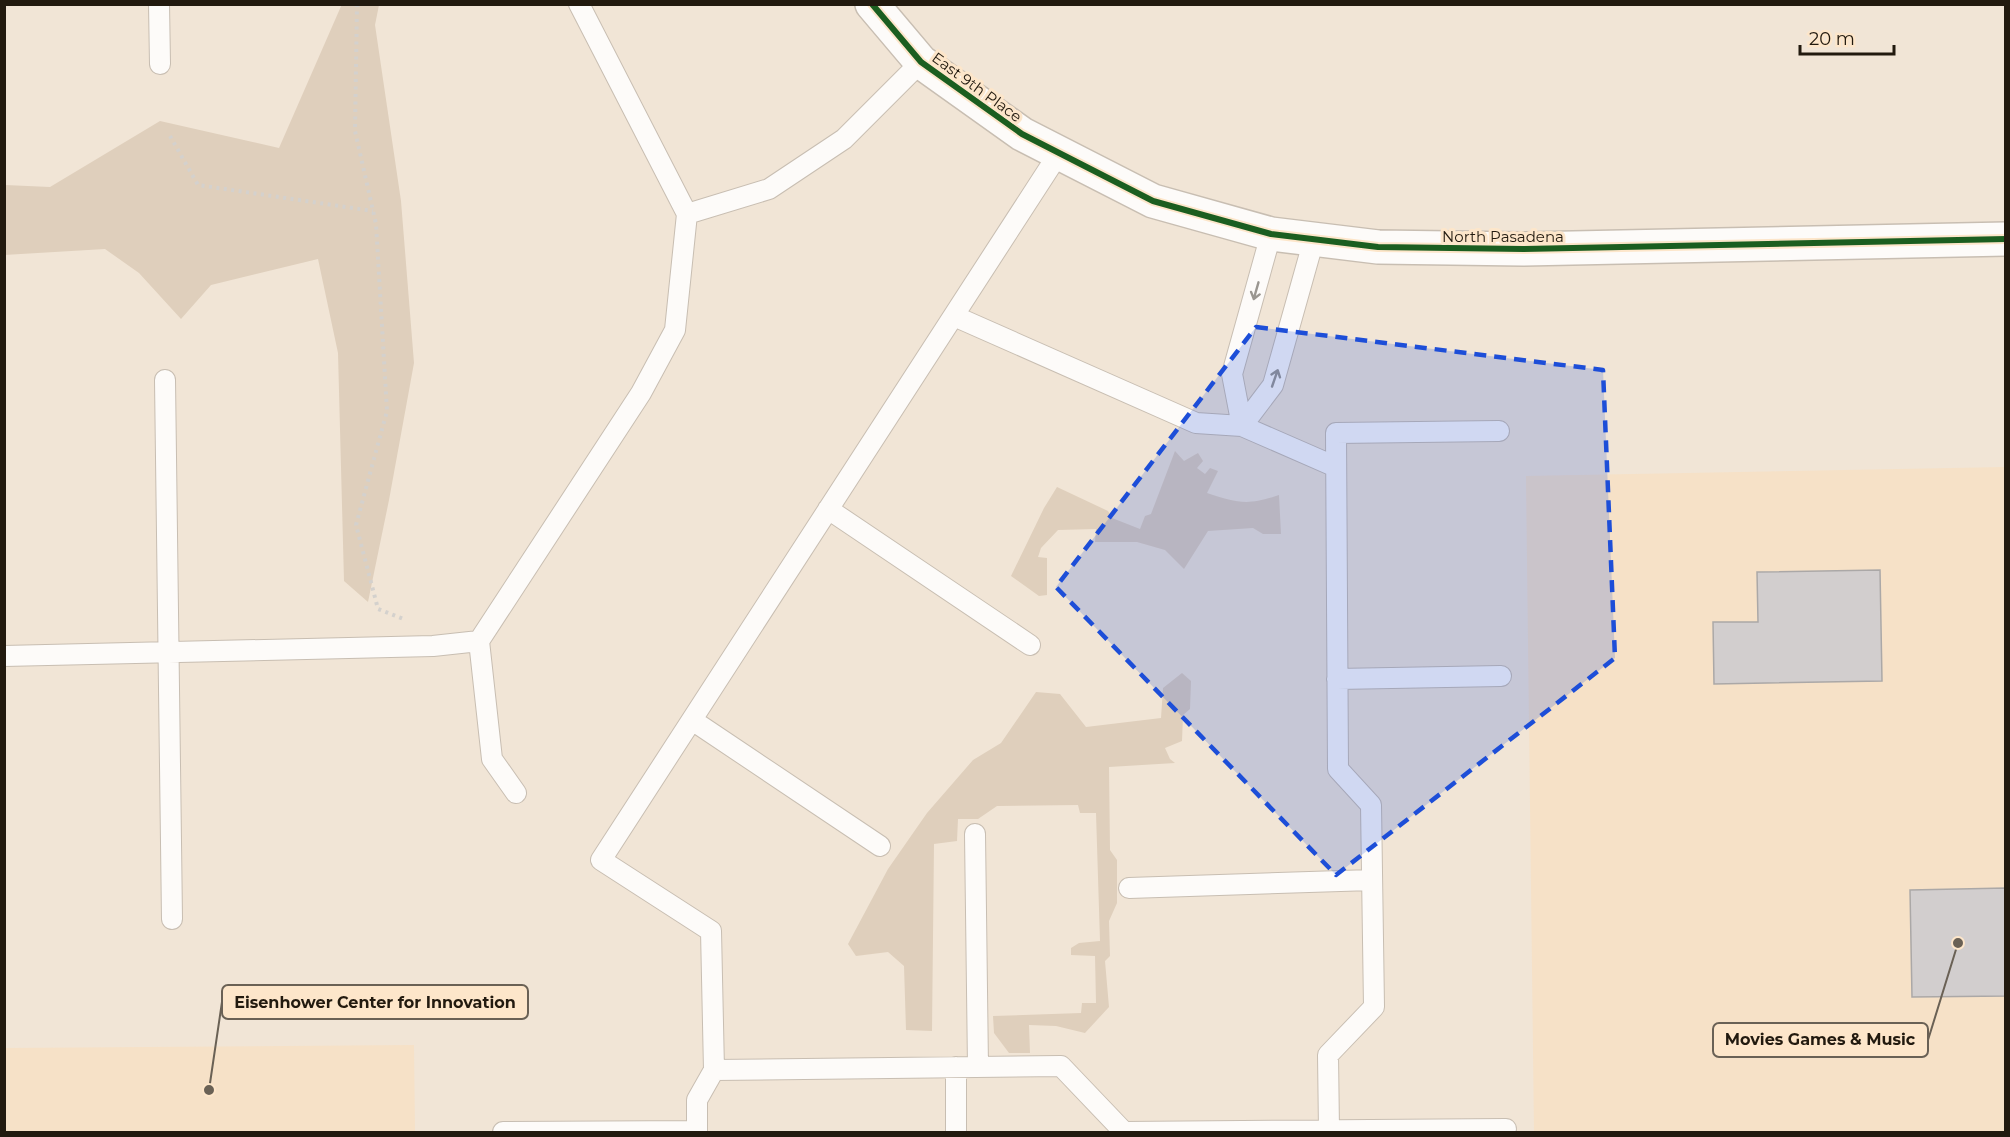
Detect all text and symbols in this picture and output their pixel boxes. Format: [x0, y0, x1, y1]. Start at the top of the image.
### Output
scale bar [1800, 18, 1894, 56]
text: 20 m [1809, 28, 1855, 50]
street label: East 9th Place [928, 48, 1026, 126]
street label: North Pasadena [1442, 227, 1564, 246]
one-way arrow [1249, 281, 1261, 300]
one-way arrow [1270, 369, 1281, 388]
callout: Eisenhower Center for Innovation [222, 985, 528, 1019]
text: Eisenhower Center for Innovation [234, 993, 516, 1012]
callout: Movies Games & Music [1713, 1023, 1928, 1057]
text: Movies Games & Music [1725, 1030, 1916, 1049]

